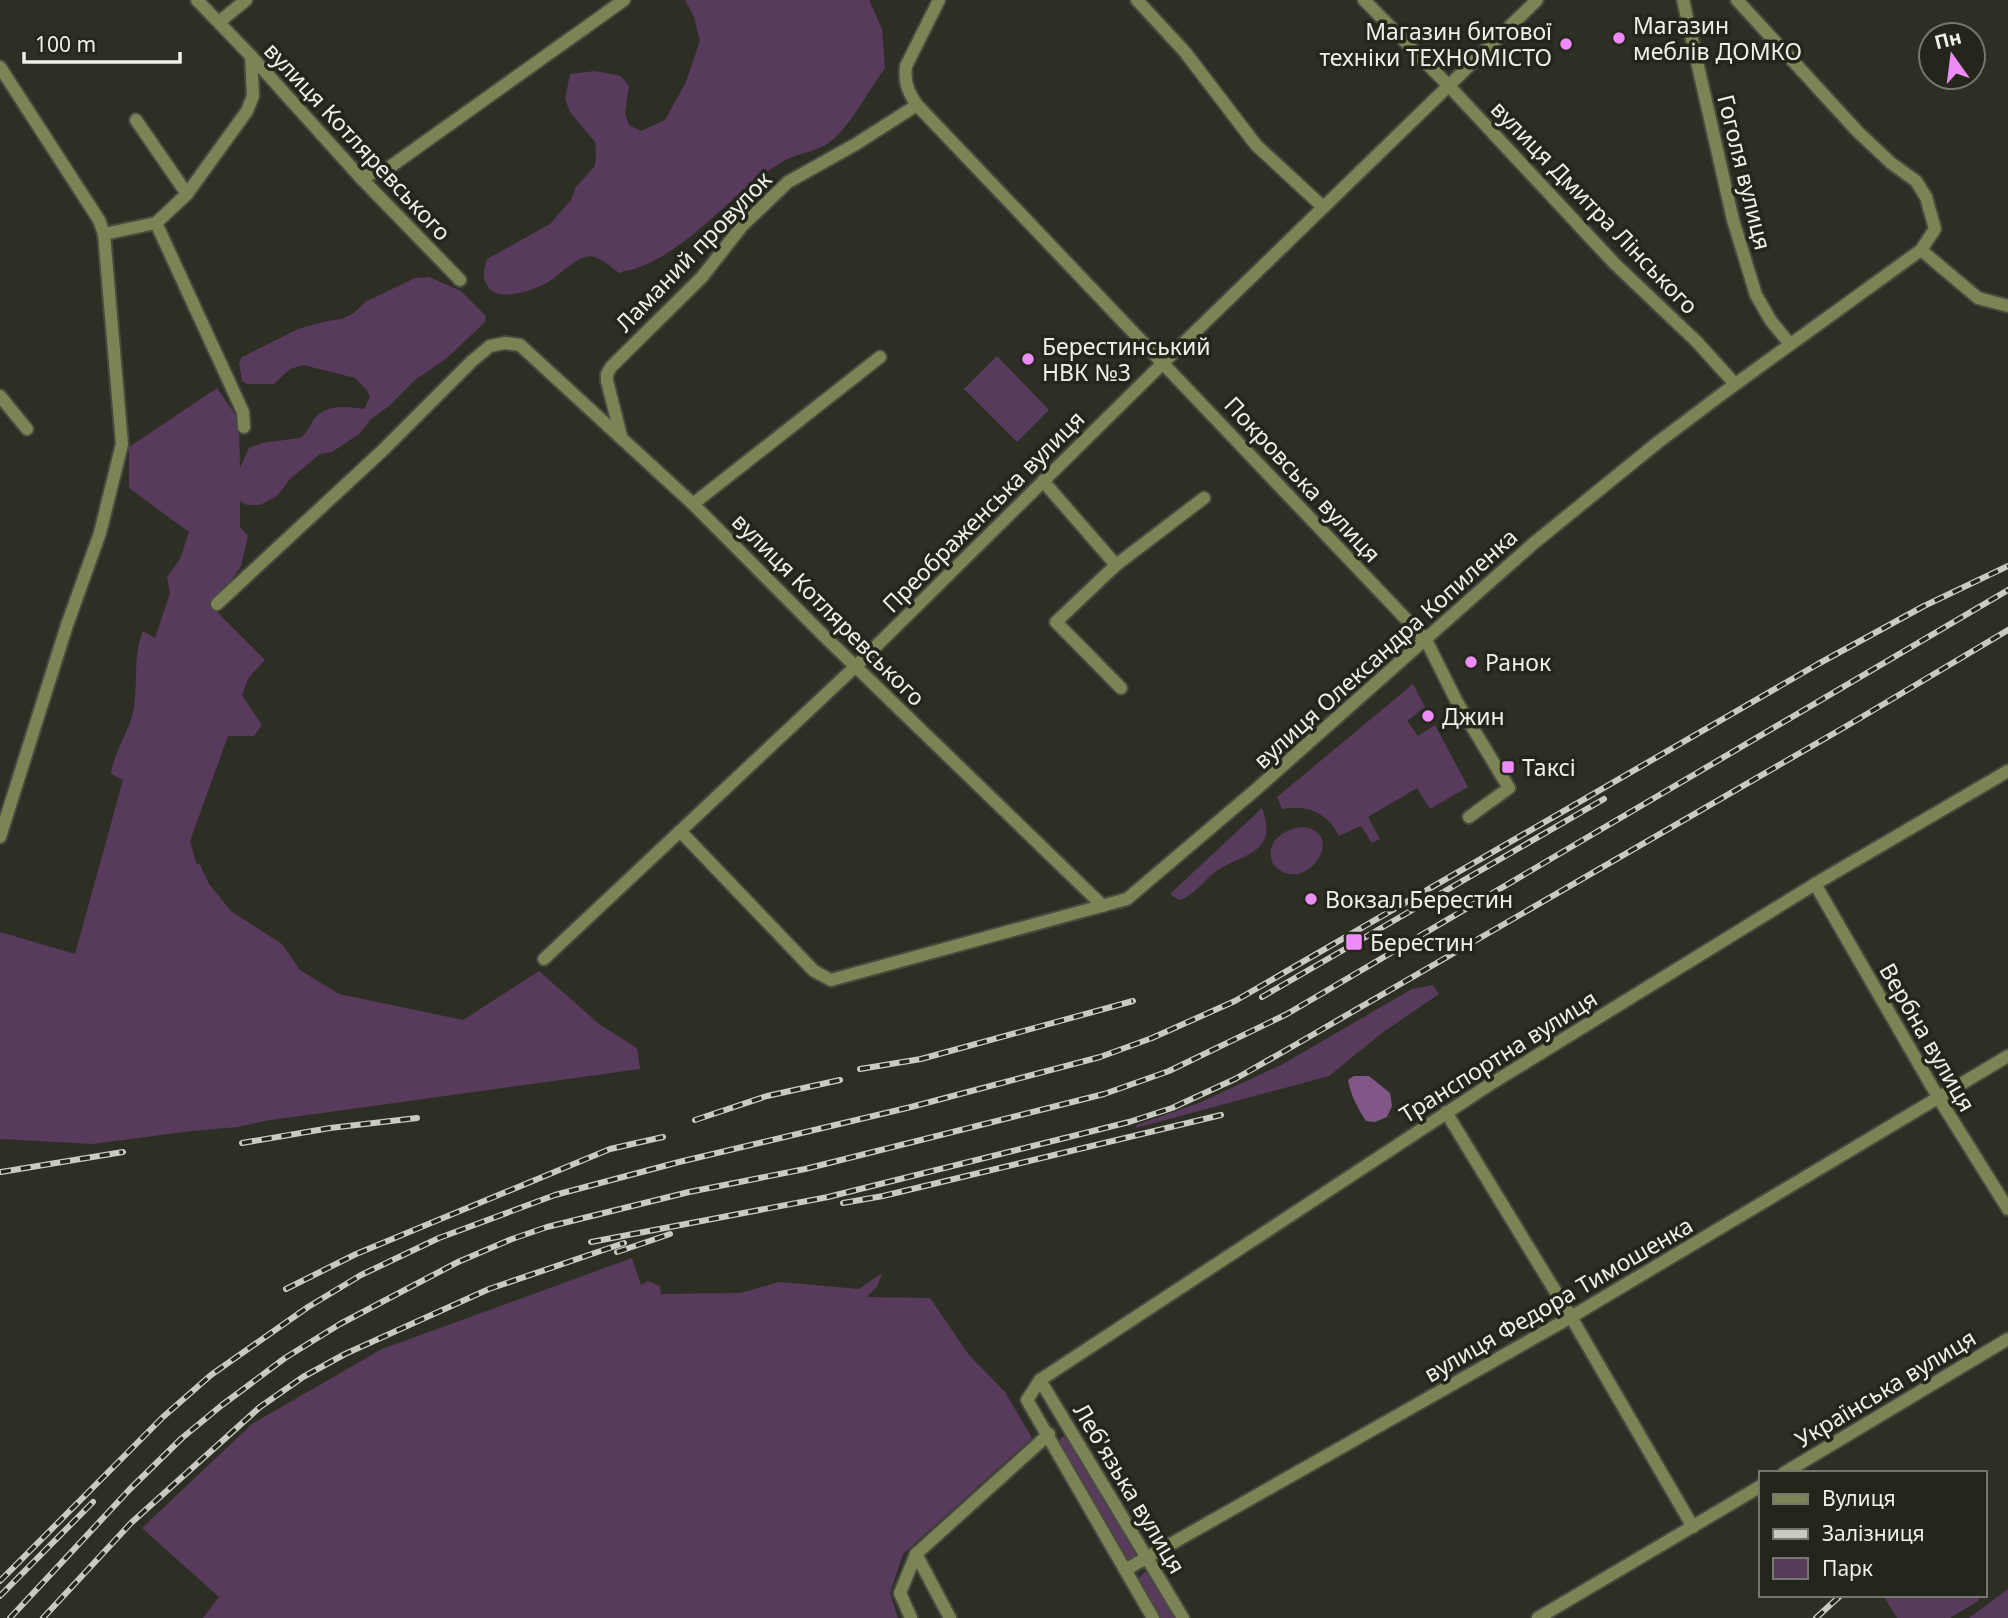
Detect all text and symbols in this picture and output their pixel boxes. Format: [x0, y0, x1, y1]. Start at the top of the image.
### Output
place label: Магазин меблів ДОМКО [1633, 9, 1802, 67]
place label: Магазин битової техніки ТЕХНОМІСТО [1319, 15, 1552, 73]
scale bar [24, 21, 180, 65]
north arrow [1917, 21, 1987, 91]
text: Пн [1932, 24, 1964, 55]
text: 100 m [35, 30, 96, 58]
marker: Магазин меблів ДОМКО [1611, 30, 1627, 46]
street label: вулиця Котляревського [257, 35, 459, 247]
marker: Магазин битової техніки ТЕХНОМІСТО [1558, 36, 1574, 52]
street label: Гоголя вулиця [1710, 91, 1780, 253]
street label: вулиця Дмитра Лінського [1484, 93, 1706, 321]
street label: Ламаний провулок [608, 163, 779, 338]
place label: Берестинський НВК №3 [1042, 330, 1211, 388]
marker: Берестинський НВК №3 [1020, 351, 1036, 367]
street label: Покровська вулиця [1218, 389, 1388, 569]
street label: Преображенська вулиця [875, 403, 1091, 619]
street label: вулиця Котляревського [725, 505, 933, 713]
street label: вулиця Олександра Копиленка [1246, 521, 1524, 775]
place label: Ранок [1485, 646, 1552, 678]
marker: Ранок [1463, 654, 1479, 670]
place label: Джин [1442, 700, 1505, 732]
marker: Джин [1420, 708, 1436, 724]
place label: Таксі [1522, 751, 1576, 783]
marker: Таксі [1500, 759, 1516, 775]
place label: Вокзал Берестин [1325, 883, 1513, 915]
marker: Вокзал Берестин [1303, 891, 1319, 907]
place label: Берестин [1370, 926, 1474, 958]
marker: Берестин [1344, 932, 1364, 952]
street label: Вербна вулиця [1872, 957, 1984, 1117]
street label: Транспортна вулиця [1393, 982, 1603, 1130]
street label: вулиця Федора Тимошенка [1418, 1209, 1698, 1389]
street label: Українська вулиця [1789, 1321, 1981, 1455]
street label: Леб'язька вулиця [1066, 1397, 1194, 1579]
legend [1759, 1471, 1987, 1597]
text: Вулиця [1822, 1484, 1896, 1512]
text: Залізниця [1822, 1519, 1925, 1547]
text: Парк [1822, 1554, 1873, 1582]

